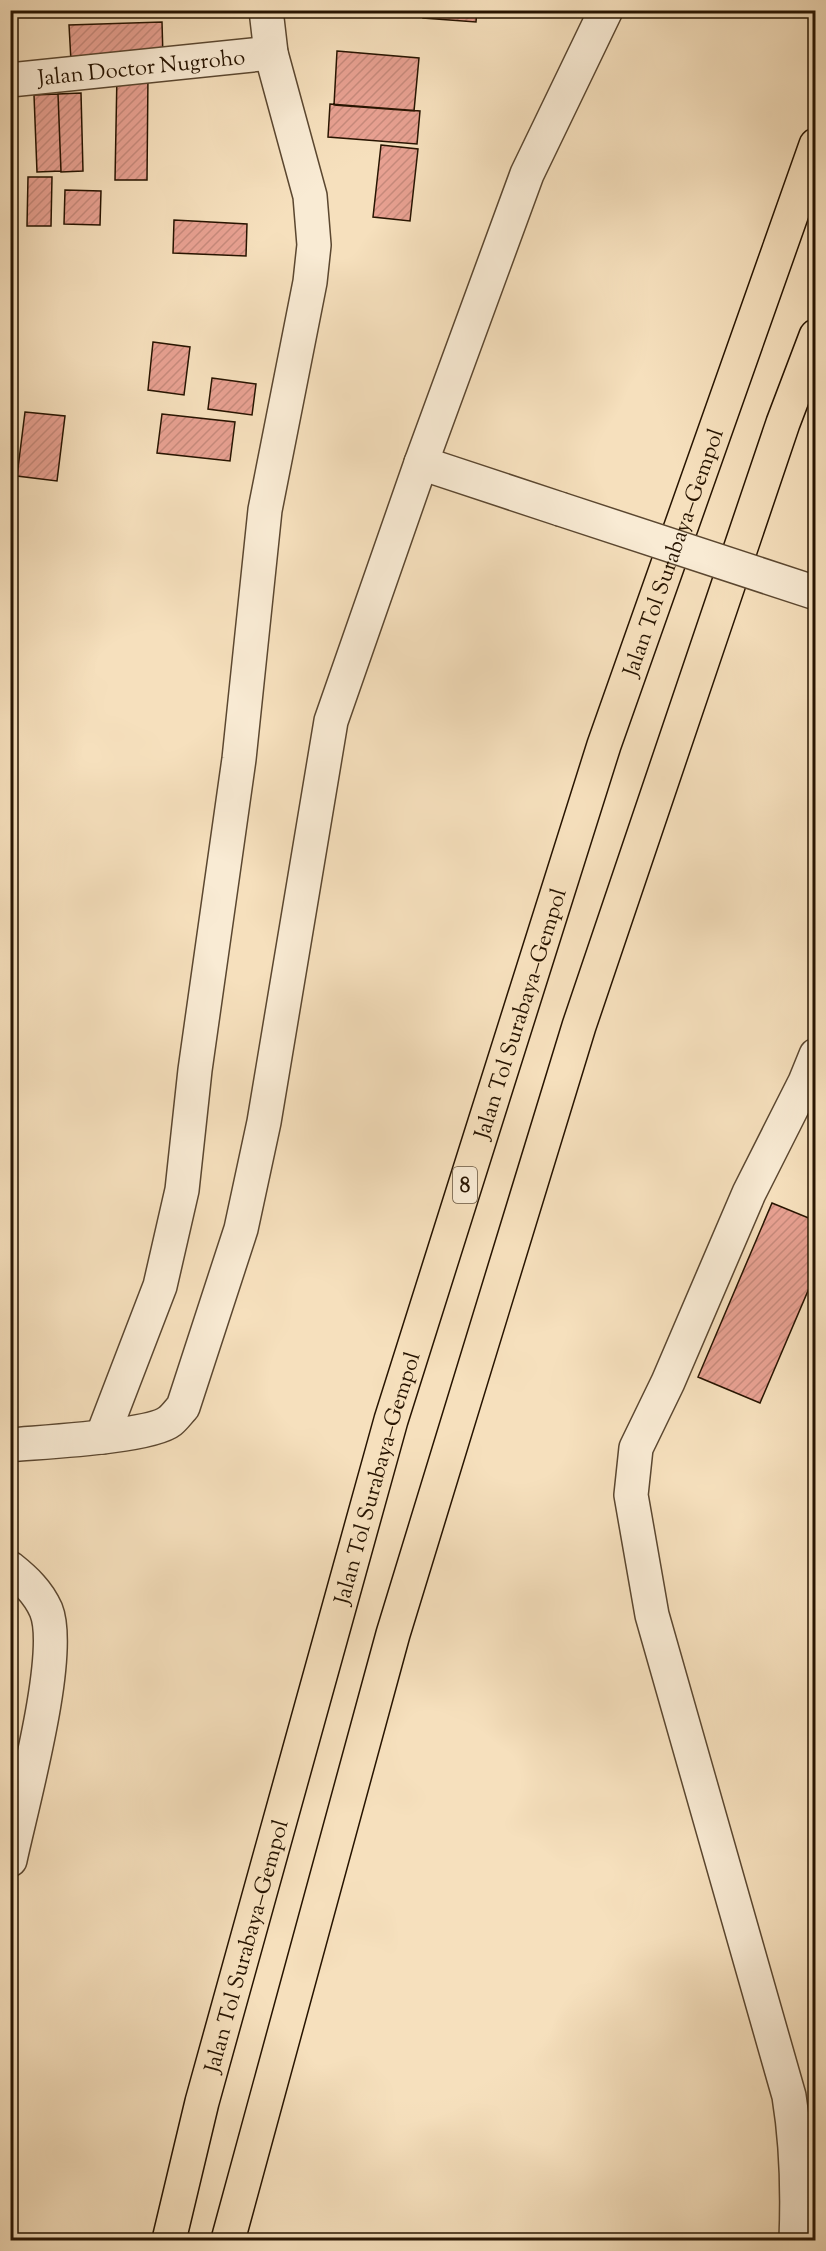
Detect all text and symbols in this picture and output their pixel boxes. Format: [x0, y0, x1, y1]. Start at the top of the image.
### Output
street label: Jalan Doctor Nugroho [35, 43, 247, 96]
street label: Jalan Tol Surabaya–Gempol [616, 425, 734, 682]
street label: Jalan Tol Surabaya–Gempol [467, 885, 577, 1145]
road number: 8 [453, 1167, 477, 1203]
street label: Jalan Tol Surabaya–Gempol [327, 1348, 430, 1609]
street label: Jalan Tol Surabaya–Gempol [198, 1816, 298, 2078]

